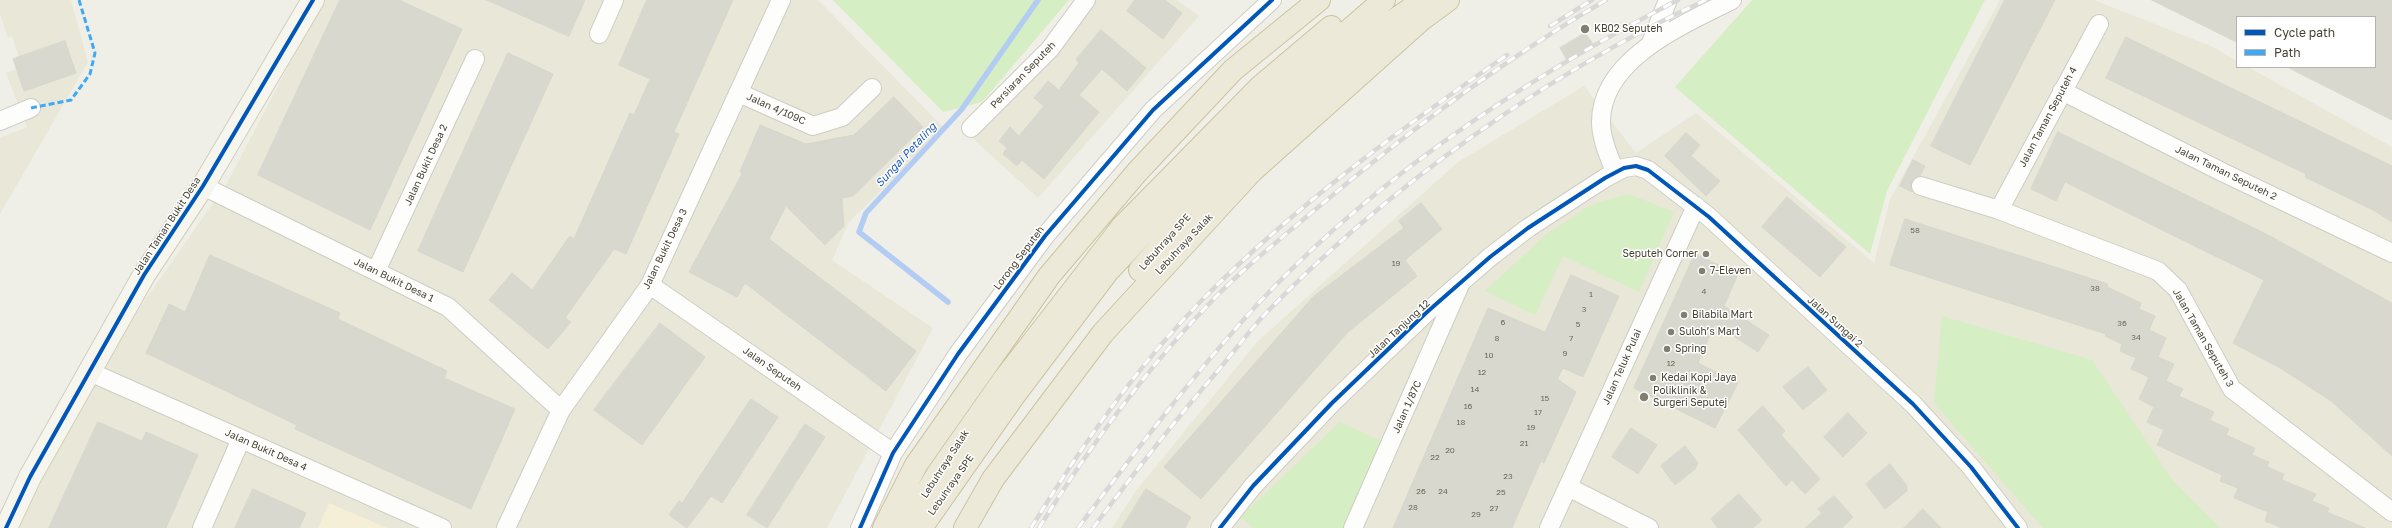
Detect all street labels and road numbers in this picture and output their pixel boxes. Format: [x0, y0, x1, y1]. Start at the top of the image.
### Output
street label: Persiaran Seputeh [988, 39, 1058, 111]
street label: Jalan Taman Seputeh 4 [2016, 65, 2080, 169]
street label: Jalan 4/109C [745, 91, 807, 127]
street label: Jalan Bukit Desa 2 [402, 122, 450, 208]
street label: Jalan Taman Seputeh 2 [2173, 143, 2279, 203]
street label: Jalan Taman Bukit Desa [131, 175, 203, 277]
street label: Jalan Bukit Desa 3 [640, 207, 690, 291]
street label: Lebuhraya SPE [1137, 211, 1193, 273]
street label: Lebuhraya Salak [1153, 211, 1215, 277]
street label: Lorong Seputeh [991, 224, 1047, 292]
street label: Jalan Bukit Desa 1 [352, 255, 436, 305]
street label: Jalan Taman Seputeh 3 [2170, 287, 2236, 389]
street label: Jalan Sungai 2 [1805, 294, 1865, 350]
street label: Jalan Tanjung 12 [1366, 297, 1432, 361]
street label: Jalan Teluk Pulai [1600, 327, 1644, 407]
street label: Jalan Seputeh [740, 344, 804, 394]
street label: Jalan 1/87C [1390, 379, 1424, 435]
street label: Jalan Bukit Desa 4 [223, 426, 309, 474]
street label: Lebuhraya Salak [918, 428, 972, 500]
street label: Lebuhraya SPE [926, 452, 976, 518]

